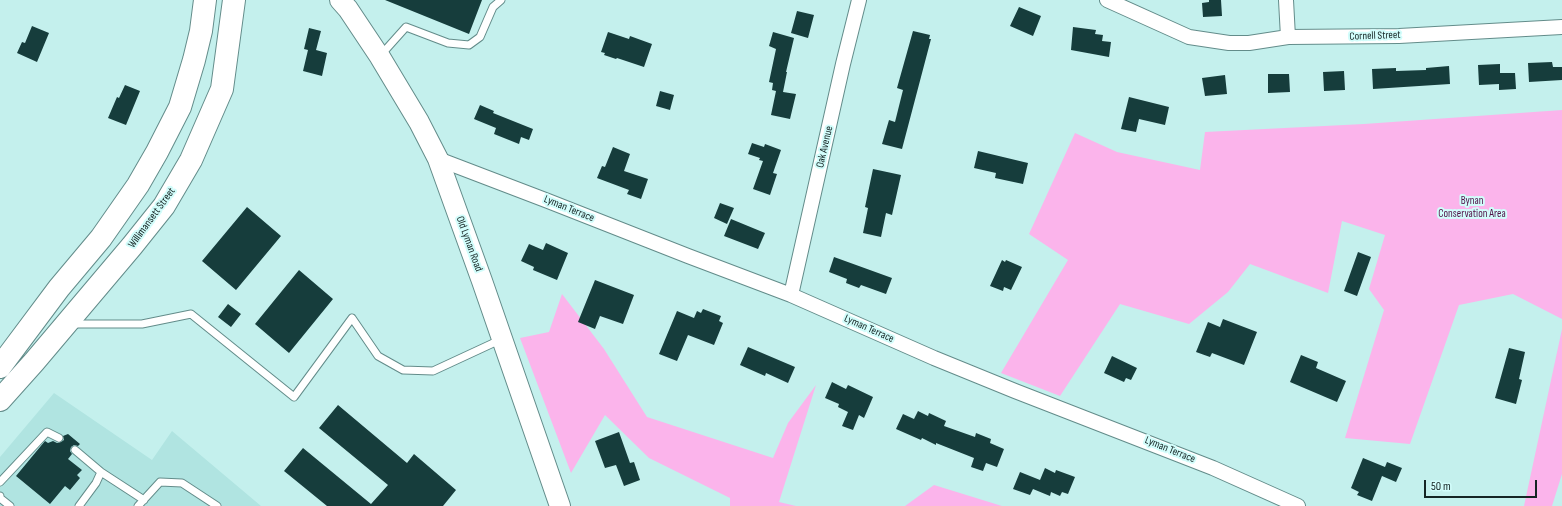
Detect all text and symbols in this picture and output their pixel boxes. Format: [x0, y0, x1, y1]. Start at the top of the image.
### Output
street label: Cornell Street [1349, 29, 1401, 43]
street label: Oak Avenue [814, 125, 836, 169]
street label: Willimansett Street [126, 185, 178, 251]
street label: Lyman Terrace [542, 193, 596, 225]
park label: Bynan Conservation Area [1438, 194, 1506, 220]
street label: Old Lyman Road [453, 215, 485, 273]
street label: Lyman Terrace [842, 312, 896, 346]
street label: Lyman Terrace [1143, 434, 1197, 466]
scale bar [1426, 472, 1539, 498]
text: 50 m [1431, 479, 1451, 494]

